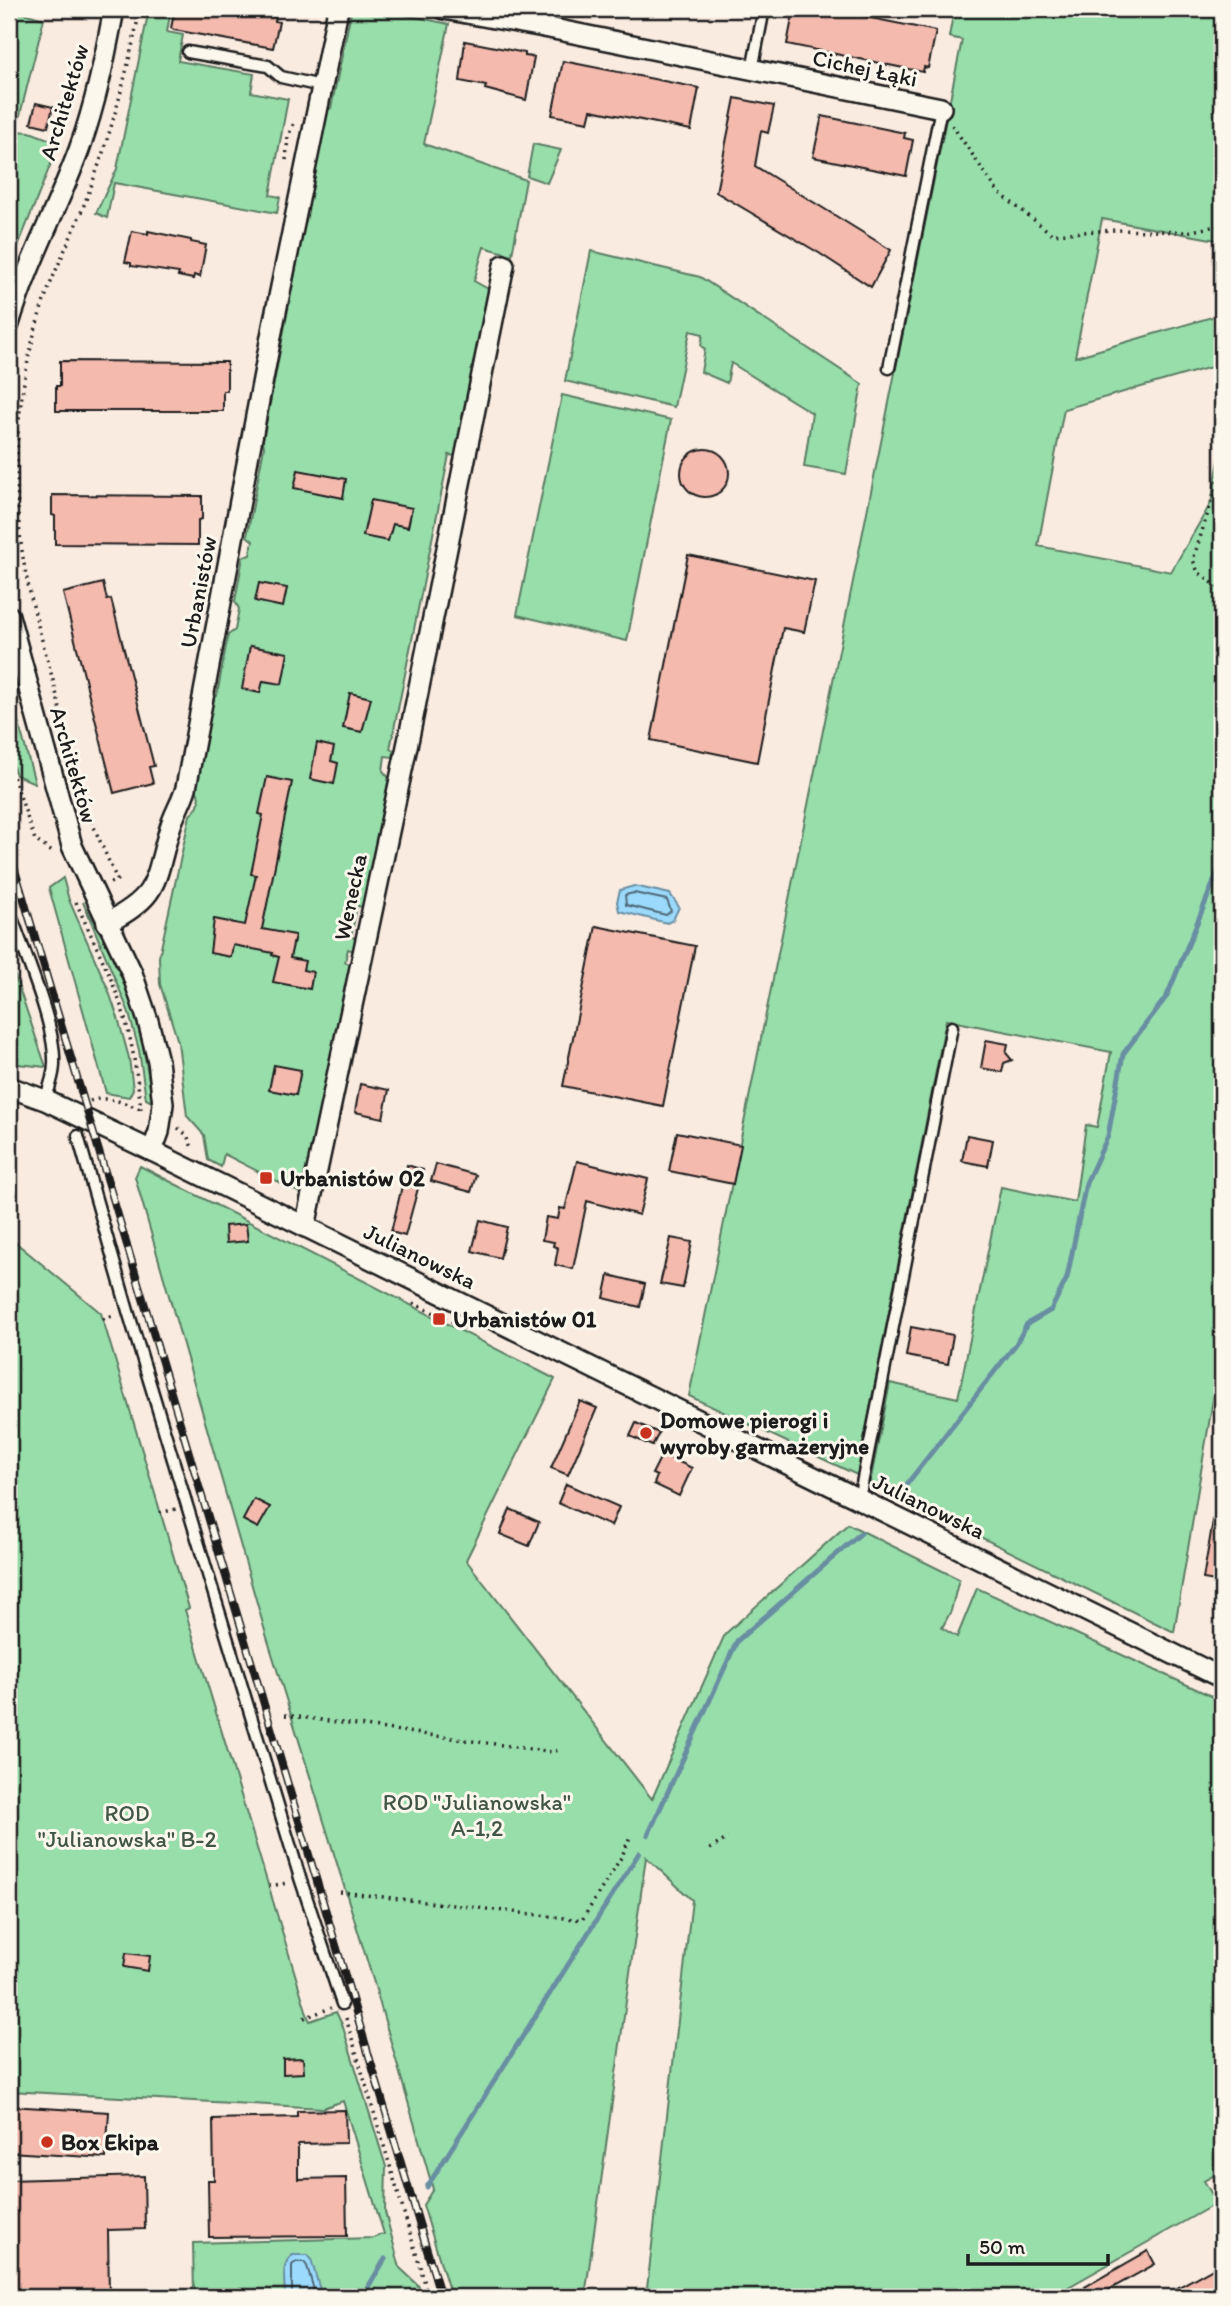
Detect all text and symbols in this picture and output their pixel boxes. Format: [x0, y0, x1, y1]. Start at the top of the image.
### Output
street label: Architektów [33, 41, 95, 163]
street label: Cichej Łąki [810, 43, 920, 93]
street label: Urbanistów [173, 534, 223, 650]
street label: Architektów [44, 704, 104, 826]
street label: Wenecka [327, 851, 373, 943]
place label: Urbanistów 02 [280, 1164, 426, 1192]
marker: Urbanistów 02 [258, 1170, 274, 1186]
street label: Julianowska [359, 1217, 481, 1295]
place label: Urbanistów 01 [453, 1305, 597, 1333]
marker: Urbanistów 01 [431, 1311, 447, 1327]
place label: Domowe pierogi i wyroby garmażeryjne [660, 1406, 869, 1460]
marker: Domowe pierogi i wyroby garmażeryjne [638, 1425, 654, 1441]
street label: Julianowska [868, 1467, 990, 1545]
park label: ROD "Julianowska" A-1,2 [383, 1788, 571, 1842]
park label: ROD "Julianowska" B-2 [37, 1799, 217, 1853]
place label: Box Ekipa [61, 2128, 160, 2156]
marker: Box Ekipa [39, 2134, 55, 2150]
scale bar [968, 2222, 1108, 2266]
text: 50 m [979, 2234, 1026, 2259]

